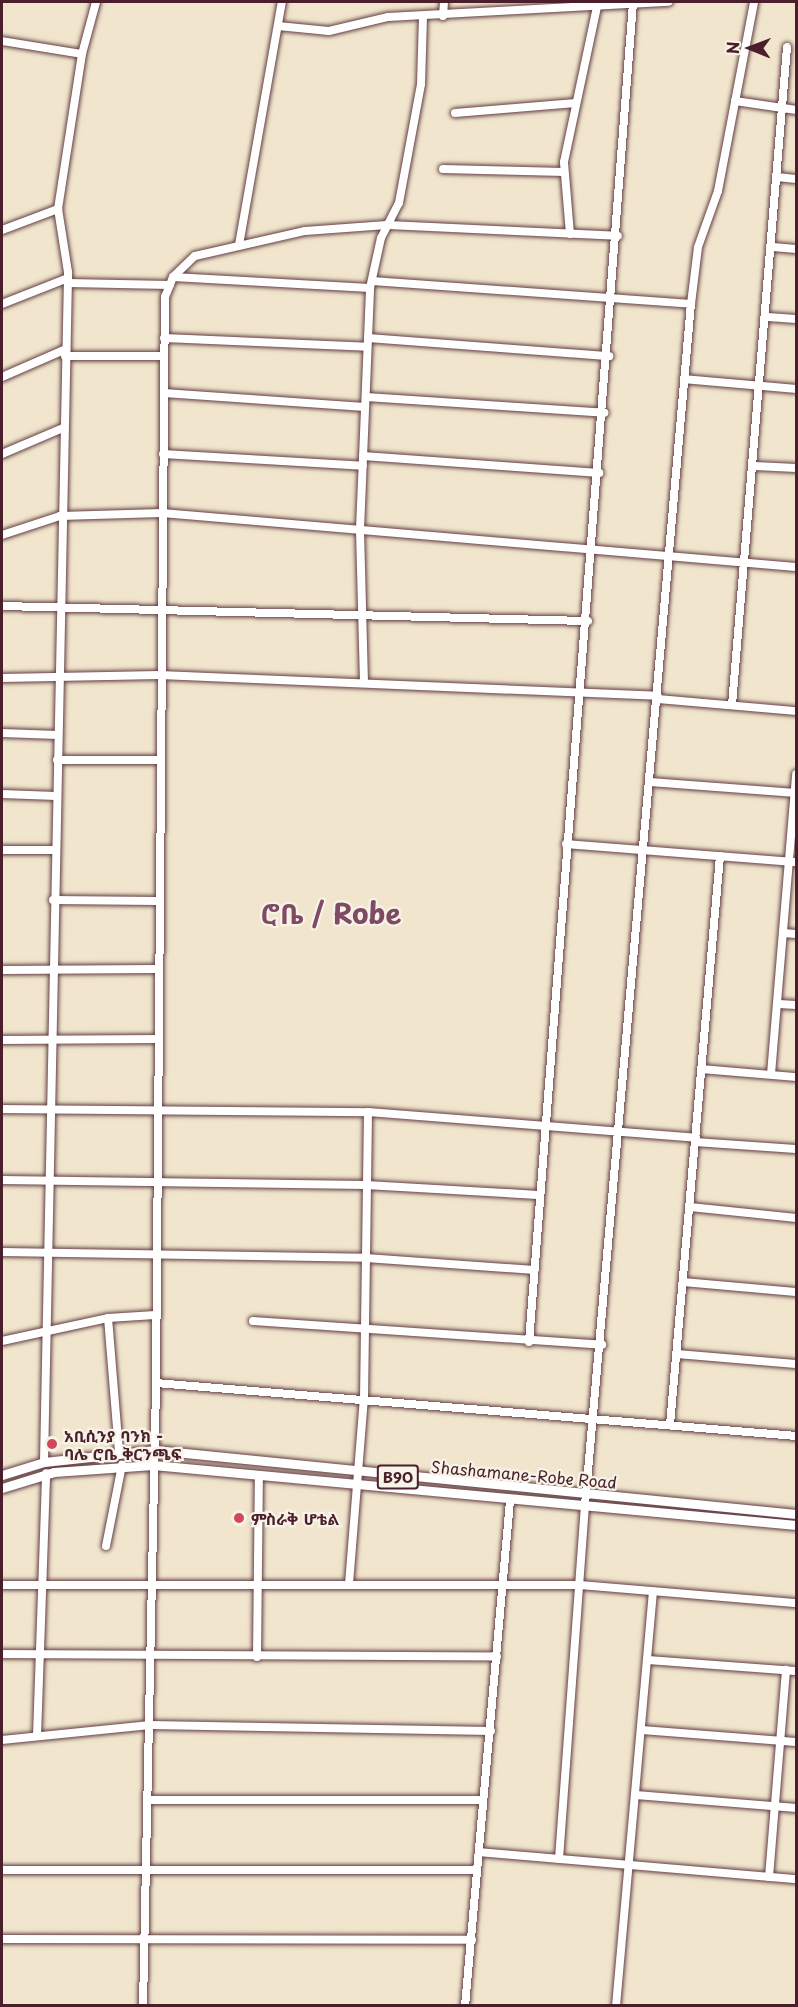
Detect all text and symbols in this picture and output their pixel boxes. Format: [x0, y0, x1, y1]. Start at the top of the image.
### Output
north arrow [720, 18, 780, 78]
text: N [720, 41, 744, 54]
district label: ሮቤ / Robe [261, 896, 401, 930]
place label: አቢሲንያ ባንክ - ባሌ ሮቤ ቅርንጫፍ [64, 1425, 182, 1463]
marker: አቢሲንያ ባንክ - ባሌ ሮቤ ቅርንጫፍ [45, 1437, 59, 1451]
street label: Shashamane-Robe Road [430, 1456, 618, 1492]
road number: B90 [376, 1465, 420, 1489]
place label: ምስራቅ ሆቴል [251, 1508, 339, 1528]
marker: ምስራቅ ሆቴል [232, 1511, 246, 1525]

